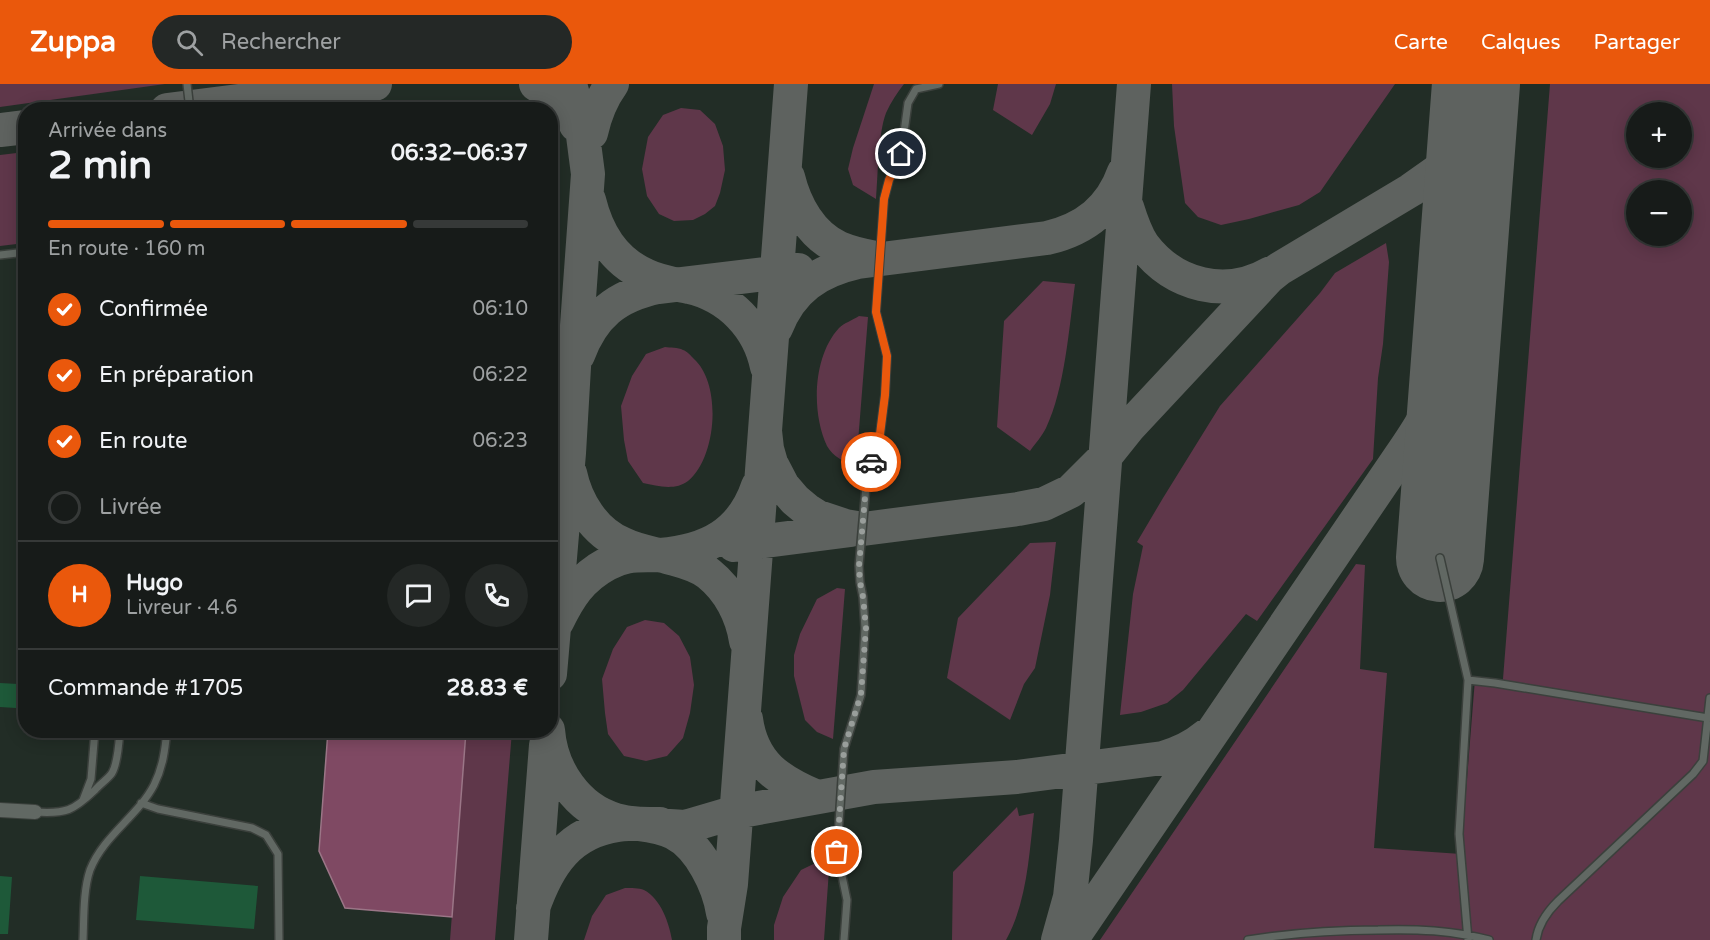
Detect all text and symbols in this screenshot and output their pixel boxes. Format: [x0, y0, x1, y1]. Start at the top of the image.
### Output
search box [152, 15, 572, 69]
text: Zuppa [30, 25, 116, 59]
icon: search [173, 26, 206, 59]
text: Rechercher [221, 29, 341, 55]
text: Carte [1394, 30, 1448, 55]
text: Calques [1481, 30, 1561, 55]
text: Partager [1594, 30, 1680, 55]
map controls [1626, 102, 1692, 246]
button: + [1626, 102, 1692, 168]
text: Arrivée dans [48, 119, 167, 143]
pin [875, 128, 926, 179]
icon: home [884, 137, 917, 170]
text: 06:32–06:37 [391, 140, 528, 166]
text: 2 min [48, 142, 152, 189]
button: − [1626, 180, 1692, 246]
text: En route · 160 m [48, 237, 205, 261]
icon: check [48, 293, 81, 326]
text: Confirmée [99, 296, 208, 322]
text: 06:10 [473, 297, 528, 321]
icon: check [48, 359, 81, 392]
text: En préparation [99, 362, 254, 388]
text: 06:22 [473, 363, 528, 387]
icon: check [48, 425, 81, 458]
text: En route [99, 428, 188, 454]
text: 06:23 [473, 429, 528, 453]
courier [841, 432, 901, 492]
icon: car [855, 446, 888, 479]
text: Livrée [99, 494, 162, 520]
button: chat [387, 564, 450, 627]
button: phone [465, 564, 528, 627]
text: Hugo [126, 570, 183, 596]
text: H [71, 582, 88, 608]
text: Livreur · 4.6 [126, 596, 238, 620]
text: Commande #1705 [48, 675, 243, 701]
text: 28.83 € [446, 675, 528, 701]
pin [811, 826, 862, 877]
icon: bag [820, 835, 853, 868]

